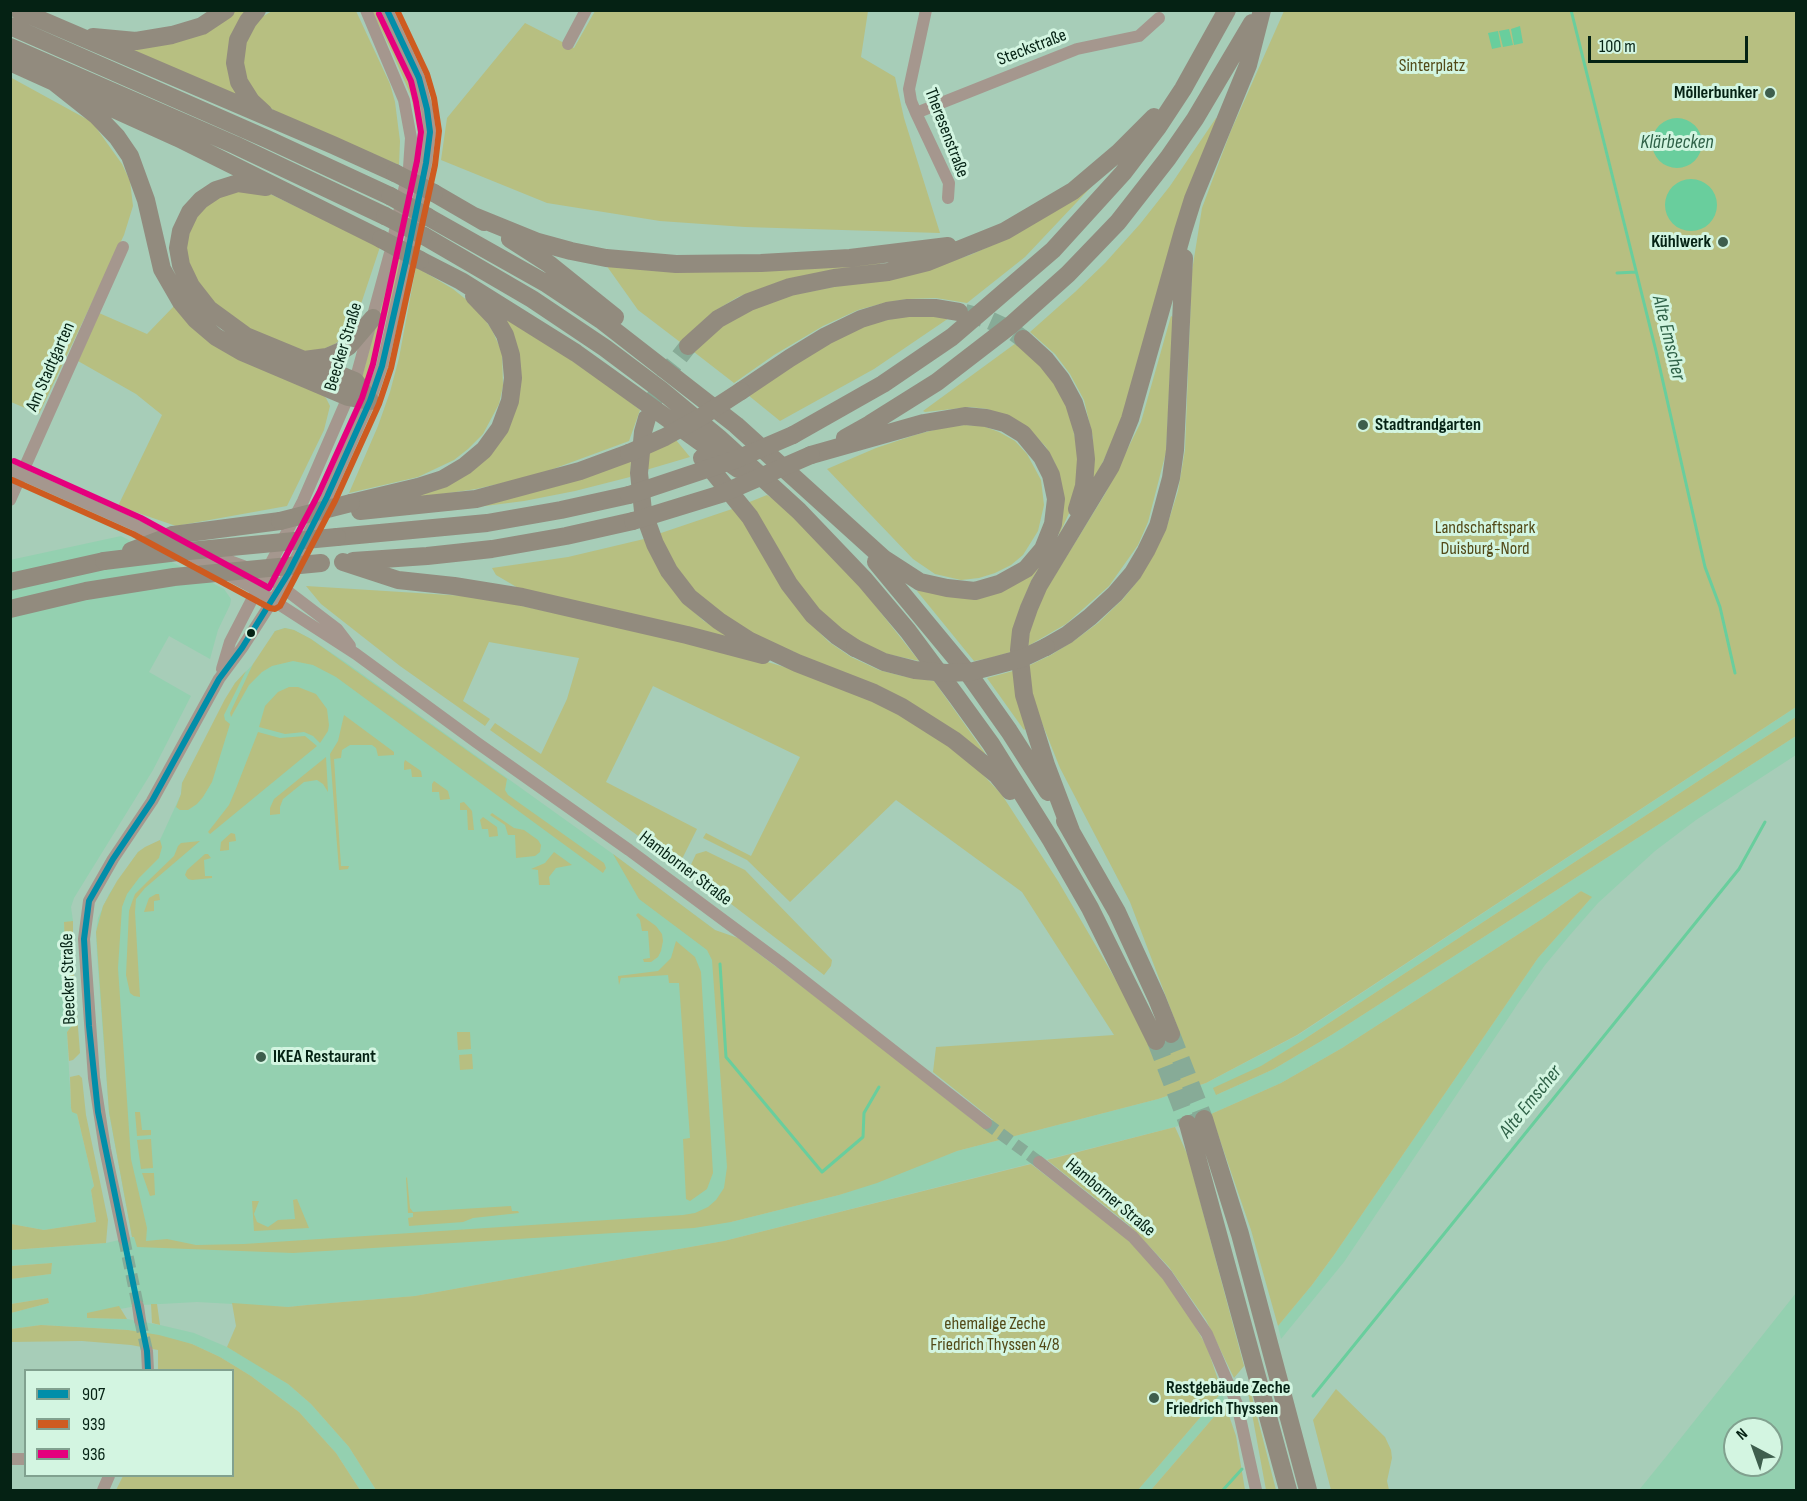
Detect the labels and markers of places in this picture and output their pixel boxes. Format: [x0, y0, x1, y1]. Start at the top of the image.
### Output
place label: Möllerbunker [1674, 82, 1758, 104]
marker: Möllerbunker [1763, 86, 1777, 100]
place label: Kühlwerk [1651, 231, 1711, 253]
marker: Kühlwerk [1716, 235, 1730, 249]
place label: Stadtrandgarten [1375, 414, 1481, 436]
marker: Stadtrandgarten [1356, 418, 1370, 432]
unlabelled marker [245, 627, 257, 639]
place label: IKEA Restaurant [273, 1046, 376, 1068]
marker: IKEA Restaurant [254, 1050, 268, 1064]
place label: Restgebäude Zeche Friedrich Thyssen [1166, 1377, 1290, 1420]
marker: Restgebäude Zeche Friedrich Thyssen [1147, 1391, 1161, 1405]

